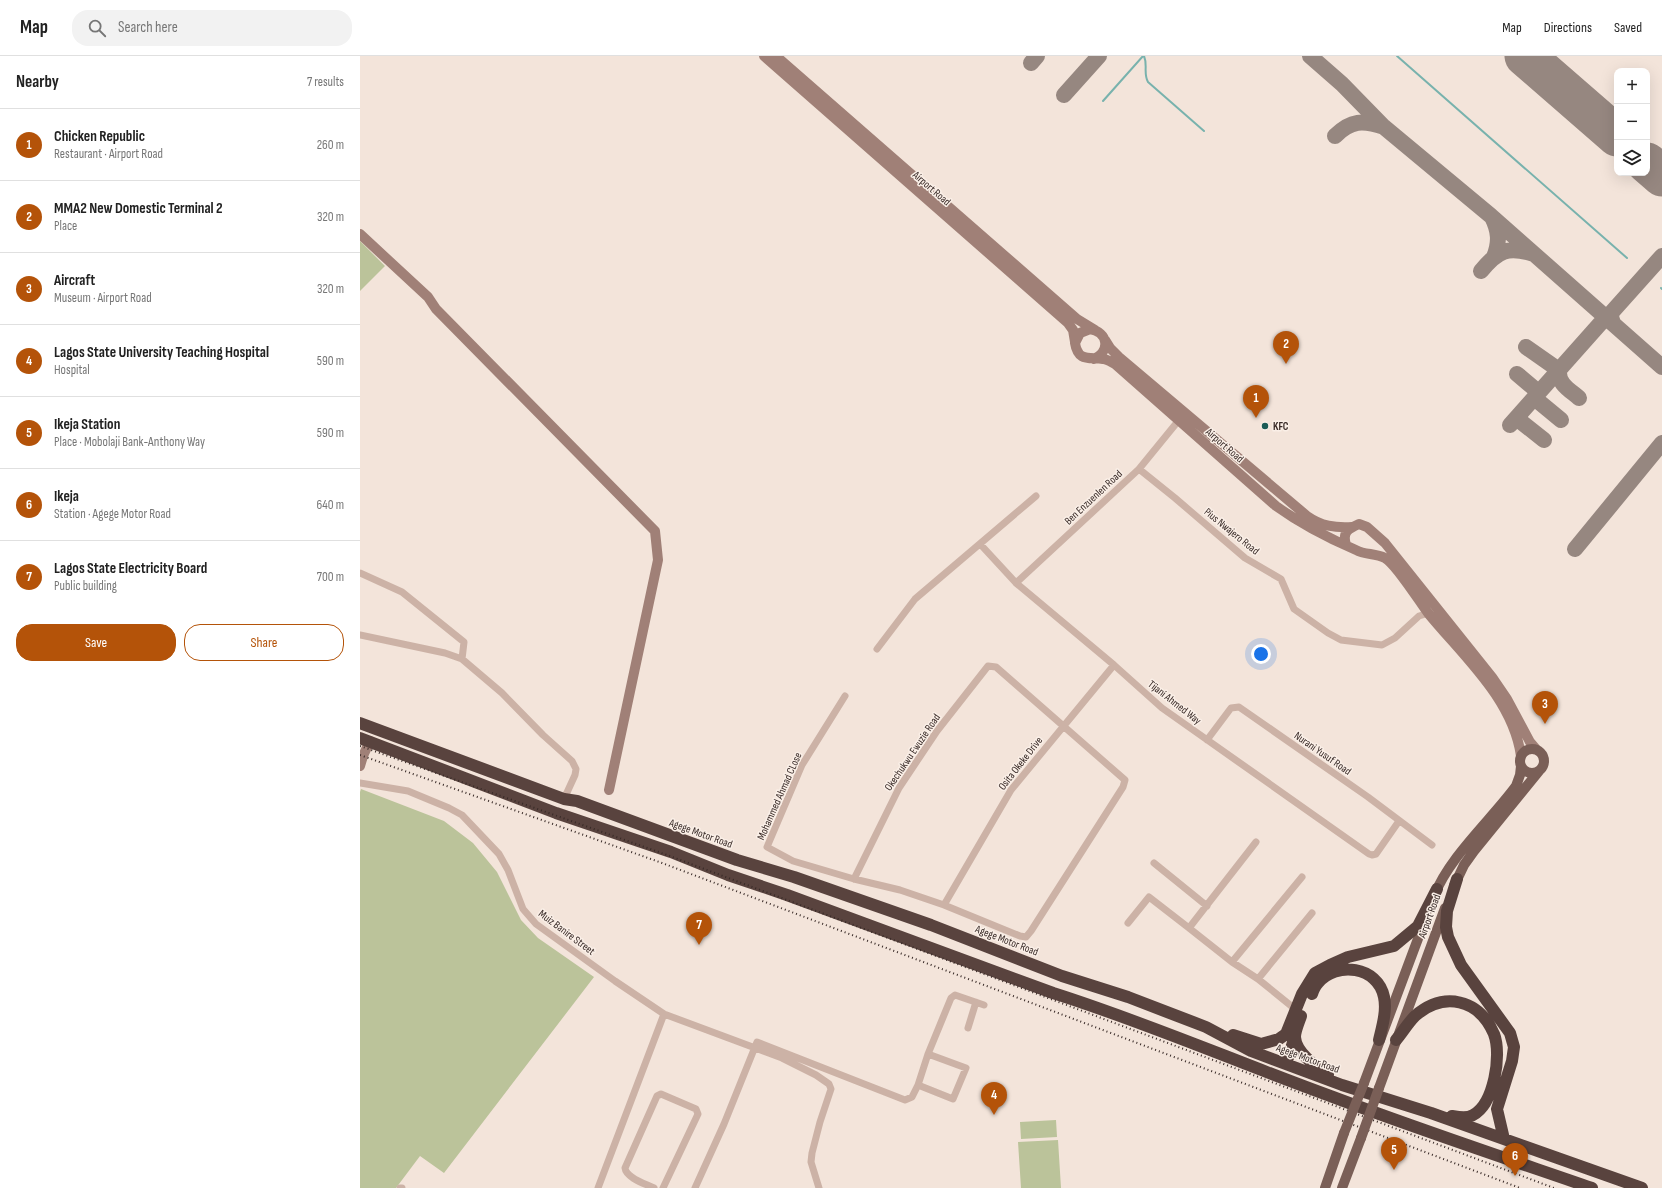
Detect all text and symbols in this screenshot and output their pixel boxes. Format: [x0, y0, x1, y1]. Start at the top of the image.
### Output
search box [72, 10, 352, 46]
text: Map [20, 16, 48, 39]
icon: search [86, 17, 108, 39]
text: Search here [118, 18, 178, 37]
text: Map [1502, 19, 1522, 36]
text: Directions [1544, 19, 1592, 36]
text: Saved [1614, 19, 1642, 36]
map controls [1614, 68, 1650, 176]
button: + [1614, 68, 1650, 104]
text: Nearby [16, 72, 59, 92]
text: 7 results [307, 74, 344, 90]
button: − [1614, 104, 1650, 140]
text: Chicken Republic [54, 127, 145, 146]
text: 1 [26, 137, 32, 153]
text: 260 m [317, 137, 344, 153]
button: layers [1614, 140, 1650, 176]
text: Restaurant · Airport Road [54, 146, 163, 162]
street label: Airport Road [909, 168, 954, 209]
text: MMA2 New Domestic Terminal 2 [54, 199, 222, 218]
text: 2 [26, 209, 32, 225]
text: 320 m [317, 209, 344, 225]
text: Place [54, 218, 77, 234]
text: Aircraft [54, 271, 95, 290]
text: 3 [26, 281, 32, 297]
text: 320 m [317, 281, 344, 297]
text: Museum · Airport Road [54, 290, 152, 306]
pin: 2 [1273, 331, 1299, 364]
text: Lagos State University Teaching Hospital [54, 343, 269, 362]
text: 4 [26, 353, 32, 369]
text: 590 m [317, 353, 344, 369]
text: Hospital [54, 362, 90, 378]
pin: 1 [1243, 385, 1269, 418]
text: Ikeja Station [54, 415, 120, 434]
place label: KFC [1273, 420, 1289, 433]
marker: KFC [1260, 421, 1270, 431]
text: 5 [26, 425, 32, 441]
text: 590 m [317, 425, 344, 441]
street label: Airport Road [1202, 425, 1247, 466]
text: Place · Mobolaji Bank-Anthony Way [54, 434, 205, 450]
street label: Ben Enzuenlen Road [1062, 467, 1125, 527]
text: Ikeja [54, 487, 79, 506]
text: 6 [26, 497, 32, 513]
text: 640 m [316, 497, 344, 513]
street label: Pius Nwajero Road [1202, 505, 1262, 558]
text: Station · Agege Motor Road [54, 506, 171, 522]
text: Lagos State Electricity Board [54, 559, 207, 578]
text: 7 [26, 569, 32, 585]
text: 700 m [317, 569, 344, 585]
text: Public building [54, 578, 117, 594]
button: Save [16, 624, 176, 661]
button: Share [184, 624, 344, 661]
your location [1251, 644, 1271, 664]
street label: Tijani Ahmed Way [1146, 678, 1204, 728]
pin: 3 [1532, 691, 1558, 724]
street label: Okechukwu Ewuzie Road [882, 711, 943, 793]
street label: Nurani Yusuf Road [1292, 729, 1354, 778]
street label: Osita Okeke Drive [996, 734, 1045, 793]
street label: Mohammed Ahmad CLose [754, 750, 805, 842]
street label: Agege Motor Road [667, 816, 735, 851]
street label: Airport Road [1415, 892, 1444, 941]
street label: Muiz Banire Street [536, 907, 598, 958]
pin: 7 [686, 912, 712, 945]
street label: Agege Motor Road [973, 922, 1040, 959]
street label: Agege Motor Road [1274, 1041, 1342, 1076]
pin: 4 [981, 1082, 1007, 1115]
pin: 5 [1381, 1137, 1407, 1170]
pin: 6 [1502, 1143, 1528, 1176]

